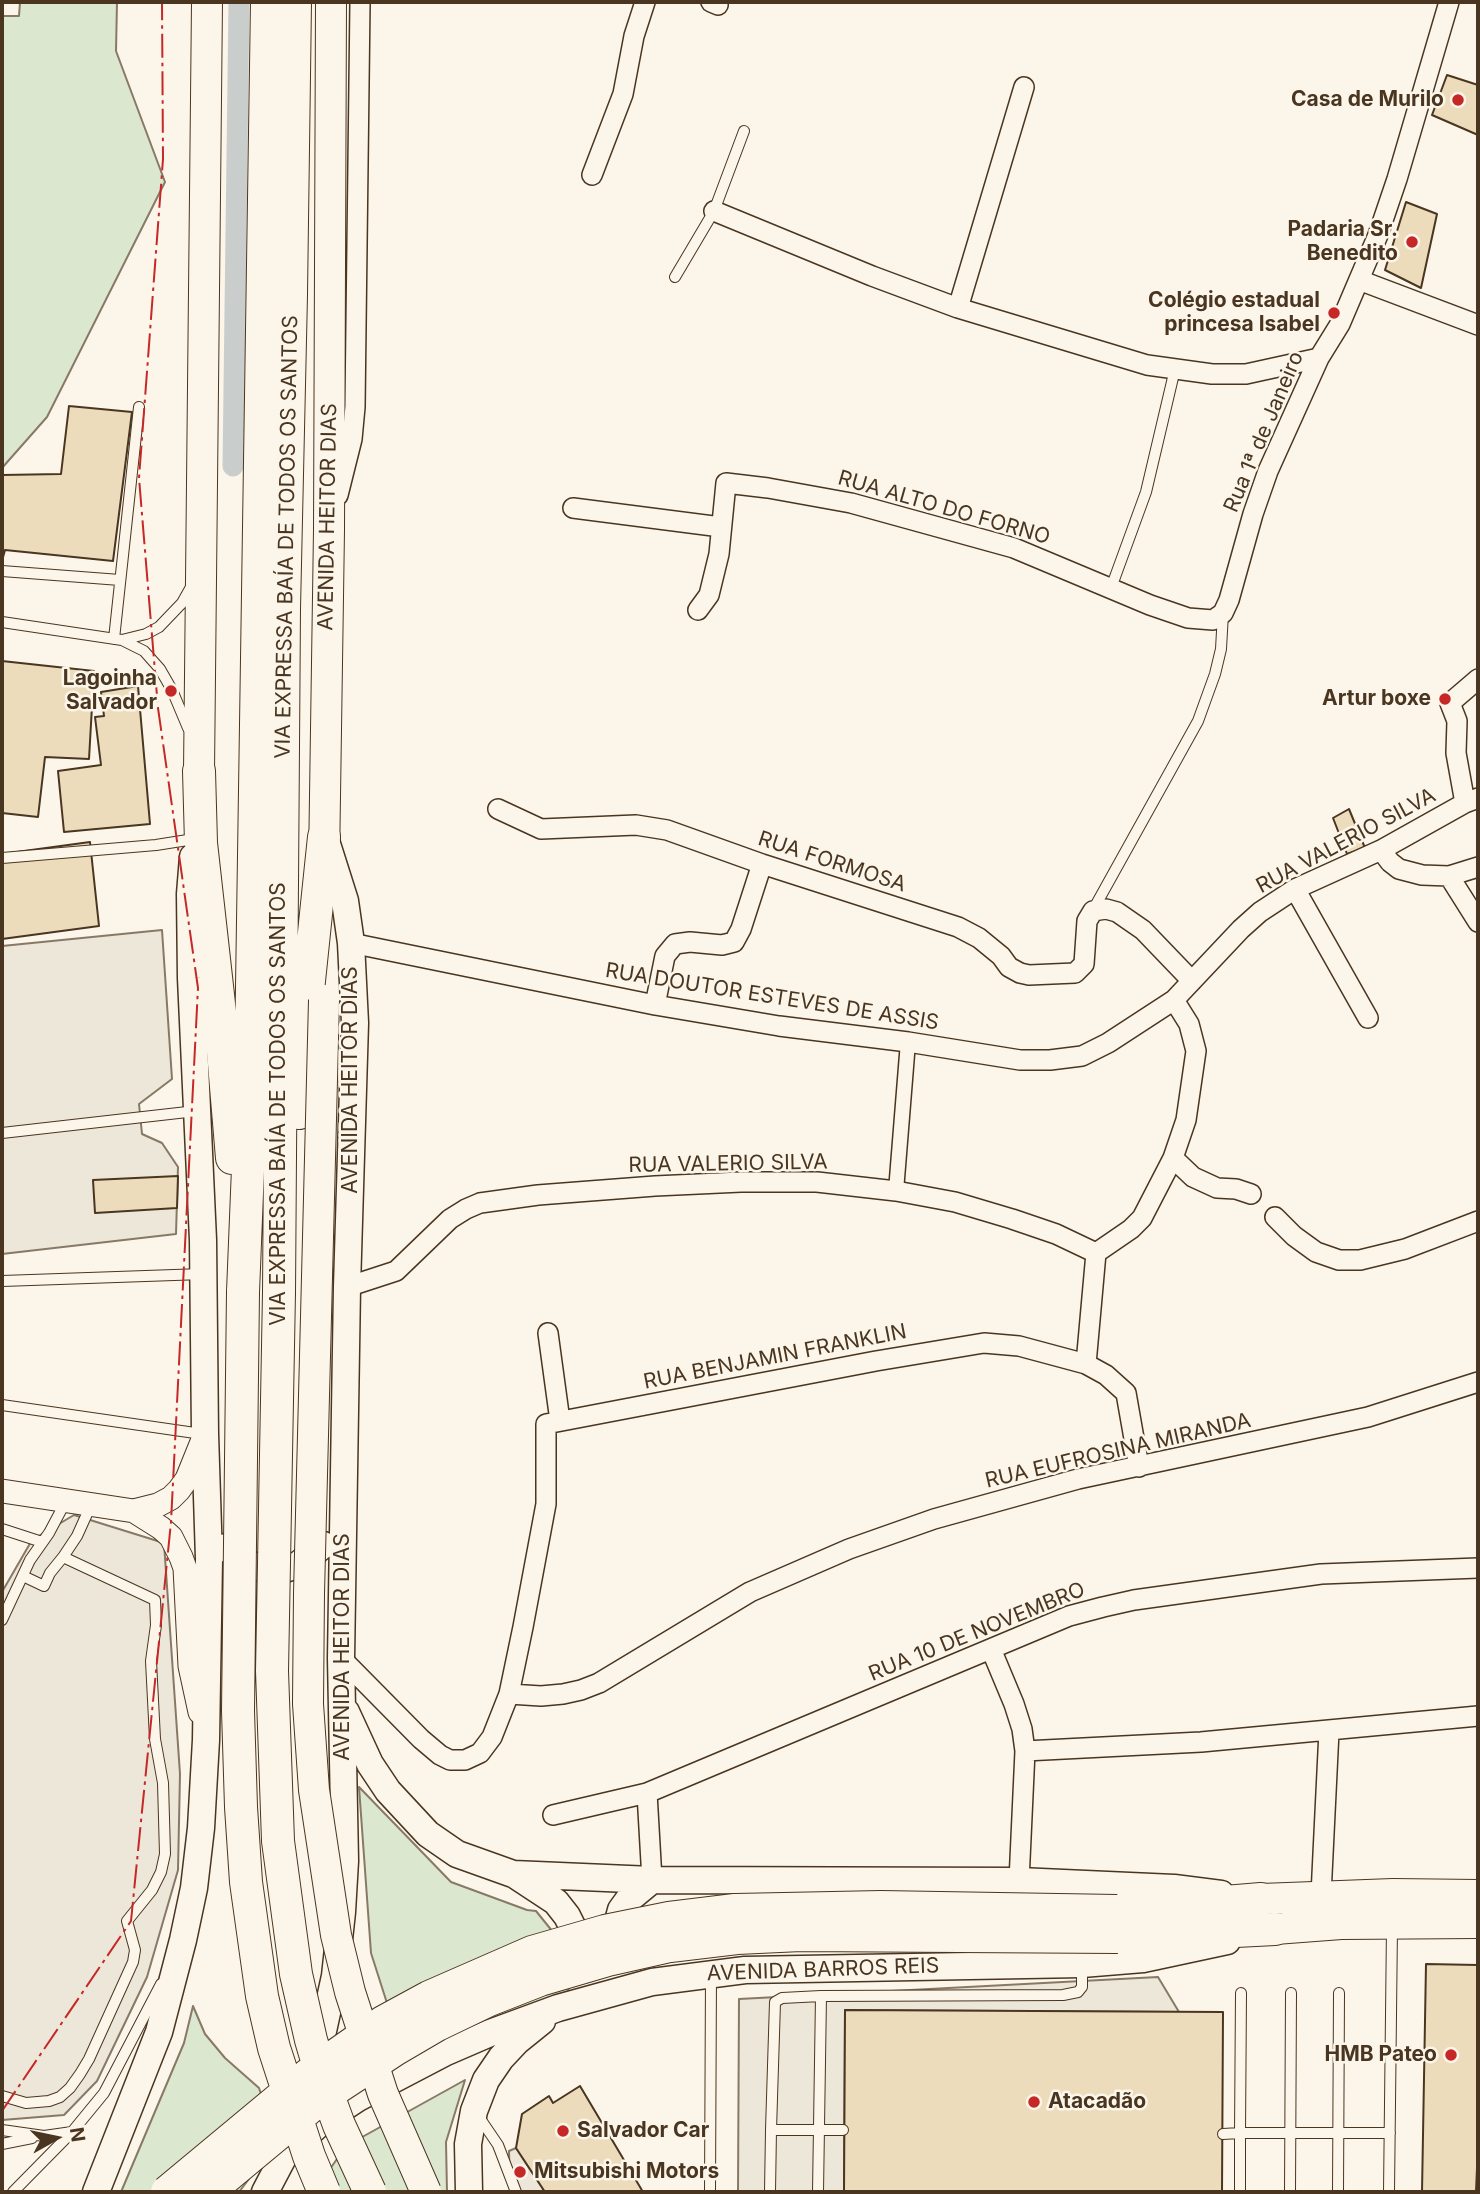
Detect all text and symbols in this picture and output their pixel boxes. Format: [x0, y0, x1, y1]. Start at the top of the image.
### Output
place label: Casa de Murilo [1291, 87, 1444, 113]
marker: Casa de Murilo [1450, 92, 1466, 108]
place label: Padaria Sr. Benedito [1287, 217, 1398, 267]
marker: Padaria Sr. Benedito [1404, 234, 1420, 250]
place label: Colégio estadual princesa Isabel [1148, 288, 1320, 338]
marker: Colégio estadual princesa Isabel [1326, 305, 1342, 321]
street label: VIA EXPRESSA BAÍA DE TODOS OS SANTOS [271, 315, 303, 759]
street label: Rua 1ª de Janeiro [1219, 348, 1309, 516]
street label: AVENIDA HEITOR DIAS [313, 403, 343, 631]
street label: RUA ALTO DO FORNO [835, 466, 1053, 550]
place label: Lagoinha Salvador [63, 666, 157, 716]
marker: Lagoinha Salvador [163, 683, 179, 699]
place label: Artur boxe [1322, 686, 1431, 712]
marker: Artur boxe [1437, 691, 1453, 707]
street label: RUA VALERIO SILVA [1252, 783, 1440, 899]
street label: RUA FORMOSA [755, 826, 909, 898]
street label: VIA EXPRESSA BAÍA DE TODOS OS SANTOS [266, 882, 292, 1326]
street label: RUA DOUTOR ESTEVES DE ASSIS [603, 958, 941, 1036]
street label: AVENIDA HEITOR DIAS [338, 966, 364, 1194]
street label: RUA VALERIO SILVA [628, 1150, 828, 1178]
street label: RUA BENJAMIN FRANKLIN [641, 1319, 909, 1395]
street label: RUA EUFROSINA MIRANDA [983, 1408, 1253, 1494]
street label: AVENIDA HEITOR DIAS [330, 1533, 356, 1761]
street label: RUA 10 DE NOVEMBRO [865, 1577, 1089, 1687]
street label: AVENIDA BARROS REIS [706, 1953, 940, 1987]
place label: HMB Pateo [1324, 2042, 1437, 2068]
marker: HMB Pateo [1443, 2047, 1459, 2063]
place label: Atacadão [1048, 2089, 1146, 2115]
marker: Atacadão [1026, 2094, 1042, 2110]
north arrow [21, 2103, 91, 2173]
place label: Salvador Car [577, 2118, 709, 2144]
marker: Salvador Car [555, 2123, 571, 2139]
text: N [65, 2126, 90, 2144]
place label: Mitsubishi Motors [534, 2159, 719, 2185]
marker: Mitsubishi Motors [512, 2164, 528, 2180]

